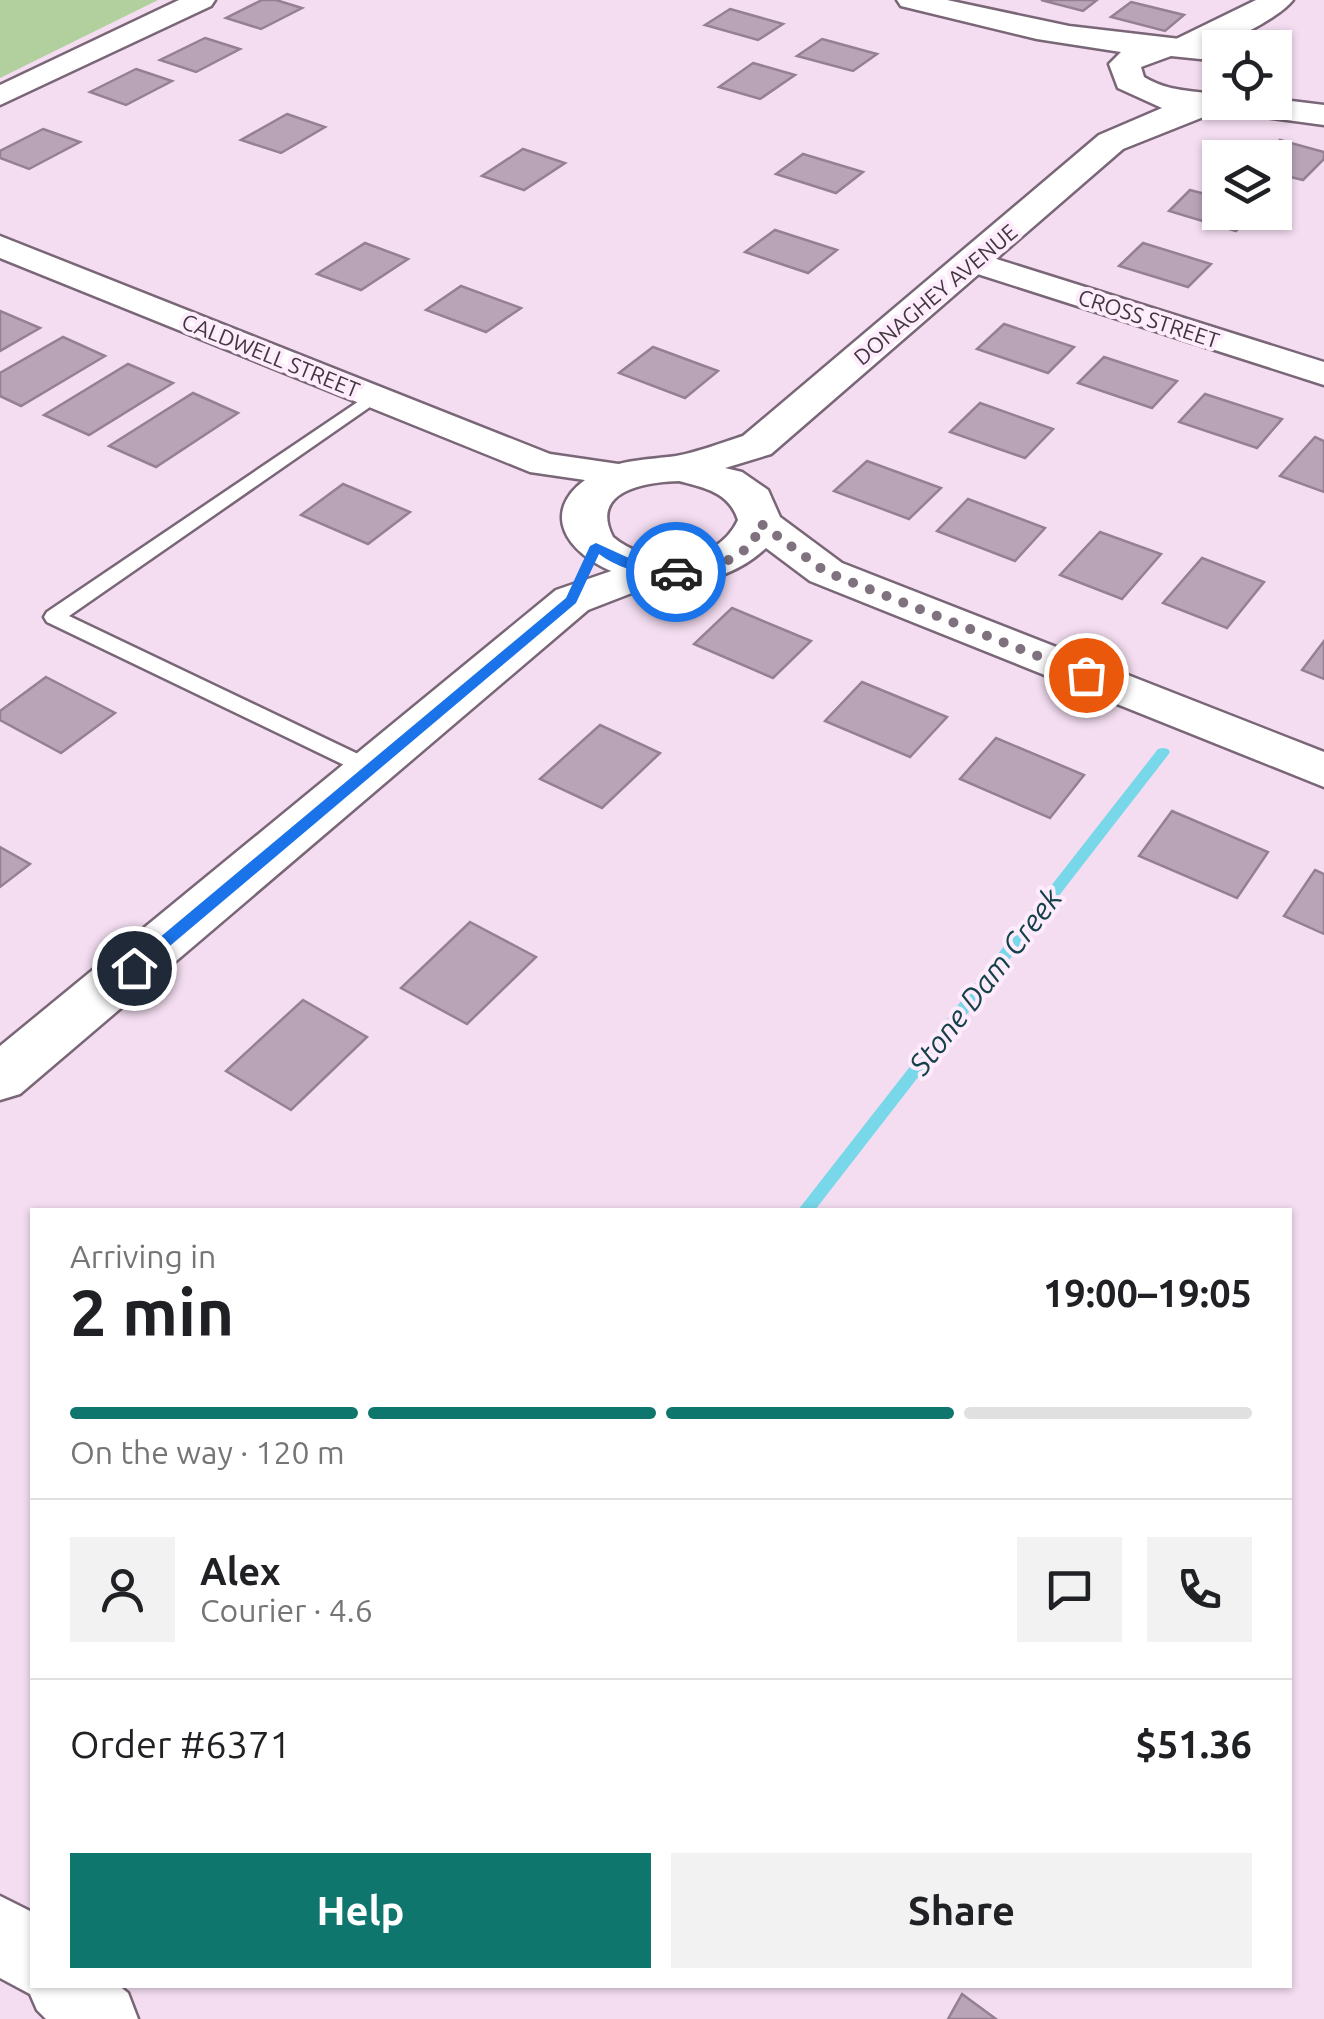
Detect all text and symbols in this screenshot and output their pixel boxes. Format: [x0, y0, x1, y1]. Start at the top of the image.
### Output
map controls [1202, 30, 1292, 230]
button: locate [1202, 30, 1292, 120]
button: layers [1202, 140, 1292, 230]
street label: DONAGHEY AVENUE [848, 219, 1022, 369]
street label: CROSS STREET [1075, 283, 1223, 353]
street label: CALDWELL STREET [179, 308, 363, 402]
courier [626, 522, 726, 622]
icon: car [649, 545, 704, 600]
pin [1044, 633, 1129, 718]
icon: bag [1059, 648, 1114, 703]
water label: Stone Dam Creek [901, 881, 1069, 1082]
pin [92, 926, 177, 1011]
icon: home [107, 941, 162, 996]
text: Arriving in [70, 1238, 216, 1274]
text: 19:00–19:05 [1043, 1272, 1252, 1314]
text: 2 min [70, 1275, 234, 1348]
text: On the way · 120 m [70, 1434, 345, 1470]
button: person [70, 1537, 175, 1642]
button: chat [1017, 1537, 1122, 1642]
button: phone [1147, 1537, 1252, 1642]
text: Alex [200, 1550, 281, 1592]
text: Courier · 4.6 [200, 1592, 373, 1628]
text: Order #6371 [70, 1723, 291, 1765]
text: $51.36 [1135, 1723, 1252, 1765]
button: Help [70, 1853, 651, 1968]
button: Share [671, 1853, 1252, 1968]

